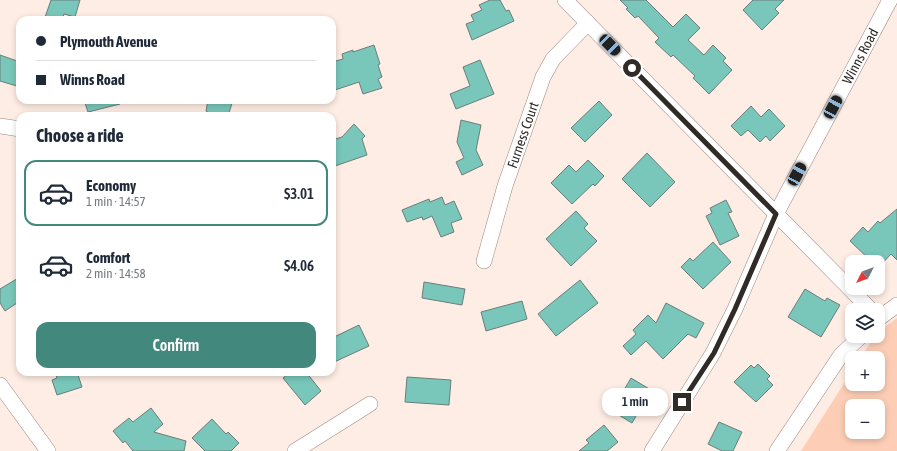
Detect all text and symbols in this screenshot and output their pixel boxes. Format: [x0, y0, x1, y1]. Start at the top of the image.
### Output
street label: Winns Road [839, 26, 881, 87]
car [597, 32, 623, 58]
text: Plymouth Avenue [60, 33, 158, 50]
route start [623, 59, 641, 77]
text: Winns Road [60, 71, 125, 88]
car [822, 94, 844, 120]
street label: Furness Court [504, 100, 542, 170]
text: Choose a ride [36, 125, 124, 146]
car [786, 161, 808, 187]
icon: car [38, 175, 74, 211]
text: Economy [86, 177, 136, 194]
text: $3.01 [284, 185, 314, 202]
text: 1 min · 14:57 [86, 194, 146, 209]
icon: car [38, 247, 74, 283]
text: Comfort [86, 249, 130, 266]
north arrow [845, 255, 885, 295]
map controls [845, 255, 885, 439]
text: $4.06 [284, 257, 314, 274]
text: 2 min · 14:58 [86, 266, 146, 281]
button: layers [845, 303, 885, 343]
button: Confirm [36, 322, 316, 368]
button: + [845, 351, 885, 391]
callout: 1 min [602, 388, 668, 416]
route end [673, 393, 691, 411]
text: 1 min [622, 394, 648, 409]
button: − [845, 399, 885, 439]

